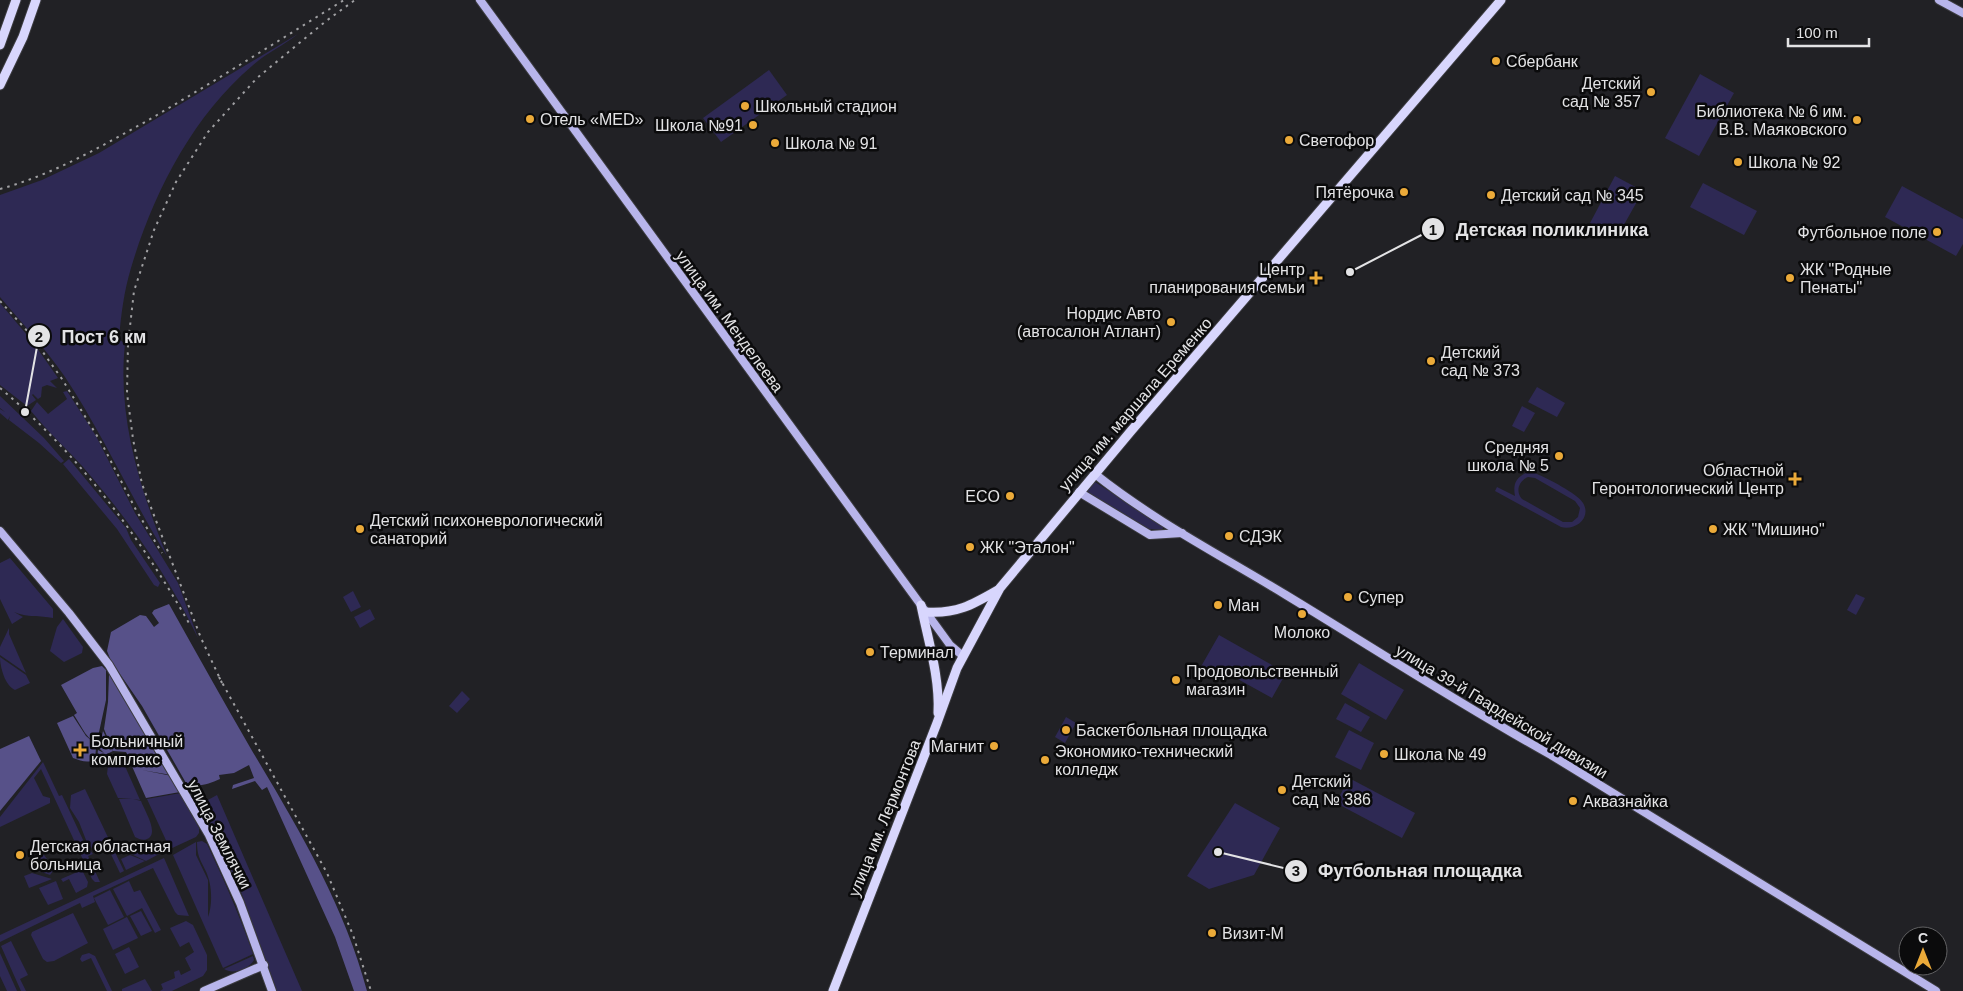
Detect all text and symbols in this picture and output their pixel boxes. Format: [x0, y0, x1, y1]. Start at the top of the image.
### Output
scale bar [1788, 15, 1869, 47]
text: 100 m [1796, 24, 1838, 41]
place label: Сбербанк [1506, 53, 1579, 70]
marker: Сбербанк [1490, 55, 1502, 67]
place label: Детский сад № 357 [1562, 75, 1641, 110]
marker: Детский сад № 357 [1645, 86, 1657, 98]
place label: Школьный стадион [755, 98, 897, 115]
marker: Школьный стадион [739, 100, 751, 112]
place label: Библиотека № 6 им. В.В. Маяковского [1696, 103, 1847, 138]
place label: Отель «MED» [540, 111, 644, 128]
marker: Отель «MED» [524, 113, 536, 125]
marker: Библиотека № 6 им. В.В. Маяковского [1851, 114, 1863, 126]
place label: Школа №91 [655, 117, 743, 134]
marker: Школа №91 [747, 119, 759, 131]
place label: Светофор [1299, 132, 1374, 149]
marker: Светофор [1283, 134, 1295, 146]
place label: Школа № 91 [785, 135, 878, 152]
marker: Школа № 91 [769, 137, 781, 149]
place label: Школа № 92 [1748, 154, 1841, 171]
marker: Школа № 92 [1732, 156, 1744, 168]
place label: Пятёрочка [1316, 184, 1394, 201]
marker: Пятёрочка [1398, 186, 1410, 198]
place label: Детский сад № 345 [1501, 187, 1644, 204]
marker: Детский сад № 345 [1485, 189, 1497, 201]
callout: Детская поликлиника [1420, 213, 1658, 246]
text: Детская поликлиника [1456, 220, 1649, 240]
text: 1 [1429, 221, 1437, 238]
place label: Футбольное поле [1798, 224, 1927, 241]
marker: Футбольное поле [1931, 226, 1943, 238]
street label: улица им. Менделеева [673, 247, 787, 395]
place label: Центр планирования семьи [1149, 261, 1305, 296]
place label: ЖК "Родные Пенаты" [1800, 261, 1891, 296]
marker: Центр планирования семьи [1309, 271, 1323, 285]
marker: ЖК "Родные Пенаты" [1784, 272, 1796, 284]
place label: Нордис Авто (автосалон Атлант) [1017, 305, 1161, 340]
street label: улица им. маршала Еременко [1056, 314, 1215, 494]
marker: Нордис Авто (автосалон Атлант) [1165, 316, 1177, 328]
callout: Пост 6 км [26, 320, 156, 353]
text: Пост 6 км [62, 327, 146, 347]
text: 2 [35, 328, 43, 345]
place label: Детский сад № 373 [1441, 344, 1520, 379]
marker: Детский сад № 373 [1425, 355, 1437, 367]
place label: Средняя школа № 5 [1467, 439, 1549, 474]
marker: Средняя школа № 5 [1553, 450, 1565, 462]
place label: Областной Геронтологический Центр [1592, 462, 1784, 497]
marker: Областной Геронтологический Центр [1788, 472, 1802, 486]
place label: ECO [965, 488, 1000, 505]
marker: ECO [1004, 490, 1016, 502]
place label: Детский психоневрологический санаторий [370, 512, 603, 547]
place label: ЖК "Мишино" [1723, 521, 1825, 538]
marker: Детский психоневрологический санаторий [354, 523, 366, 535]
marker: ЖК "Мишино" [1707, 523, 1719, 535]
place label: СДЭК [1239, 528, 1283, 545]
marker: СДЭК [1223, 530, 1235, 542]
place label: ЖК "Эталон" [980, 539, 1075, 556]
marker: ЖК "Эталон" [964, 541, 976, 553]
place label: Супер [1358, 589, 1404, 606]
marker: Супер [1342, 591, 1354, 603]
place label: Ман [1228, 597, 1259, 614]
marker: Ман [1212, 599, 1224, 611]
marker: Молоко [1296, 608, 1308, 620]
place label: Молоко [1274, 624, 1330, 641]
street label: улица 39-й Гвардейской дивизии [1393, 641, 1611, 782]
place label: Терминал [880, 644, 954, 661]
marker: Терминал [864, 646, 876, 658]
place label: Продовольственный магазин [1186, 663, 1338, 698]
marker: Продовольственный магазин [1170, 674, 1182, 686]
place label: Баскетбольная площадка [1076, 722, 1267, 739]
marker: Баскетбольная площадка [1060, 724, 1072, 736]
place label: Больничный комплекс [91, 733, 183, 768]
street label: улица им. Лермонтова [845, 737, 924, 899]
place label: Магнит [931, 738, 985, 755]
marker: Магнит [988, 740, 1000, 752]
marker: Больничный комплекс [73, 743, 87, 757]
place label: Экономико-технический колледж [1055, 743, 1233, 778]
place label: Школа № 49 [1394, 746, 1487, 763]
marker: Школа № 49 [1378, 748, 1390, 760]
marker: Экономико-технический колледж [1039, 754, 1051, 766]
place label: Детский сад № 386 [1292, 773, 1371, 808]
street label: улица Землячки [185, 777, 254, 892]
marker: Детский сад № 386 [1276, 784, 1288, 796]
place label: Аквазнайка [1583, 793, 1668, 810]
marker: Аквазнайка [1567, 795, 1579, 807]
place label: Детская областная больница [30, 838, 171, 873]
marker: Детская областная больница [14, 849, 26, 861]
callout: Футбольная площадка [1283, 855, 1532, 888]
text: Футбольная площадка [1318, 861, 1523, 881]
text: 3 [1292, 862, 1300, 879]
place label: Визит-М [1222, 925, 1284, 942]
north arrow [1898, 926, 1948, 976]
marker: Визит-М [1206, 927, 1218, 939]
text: С [1918, 930, 1928, 946]

